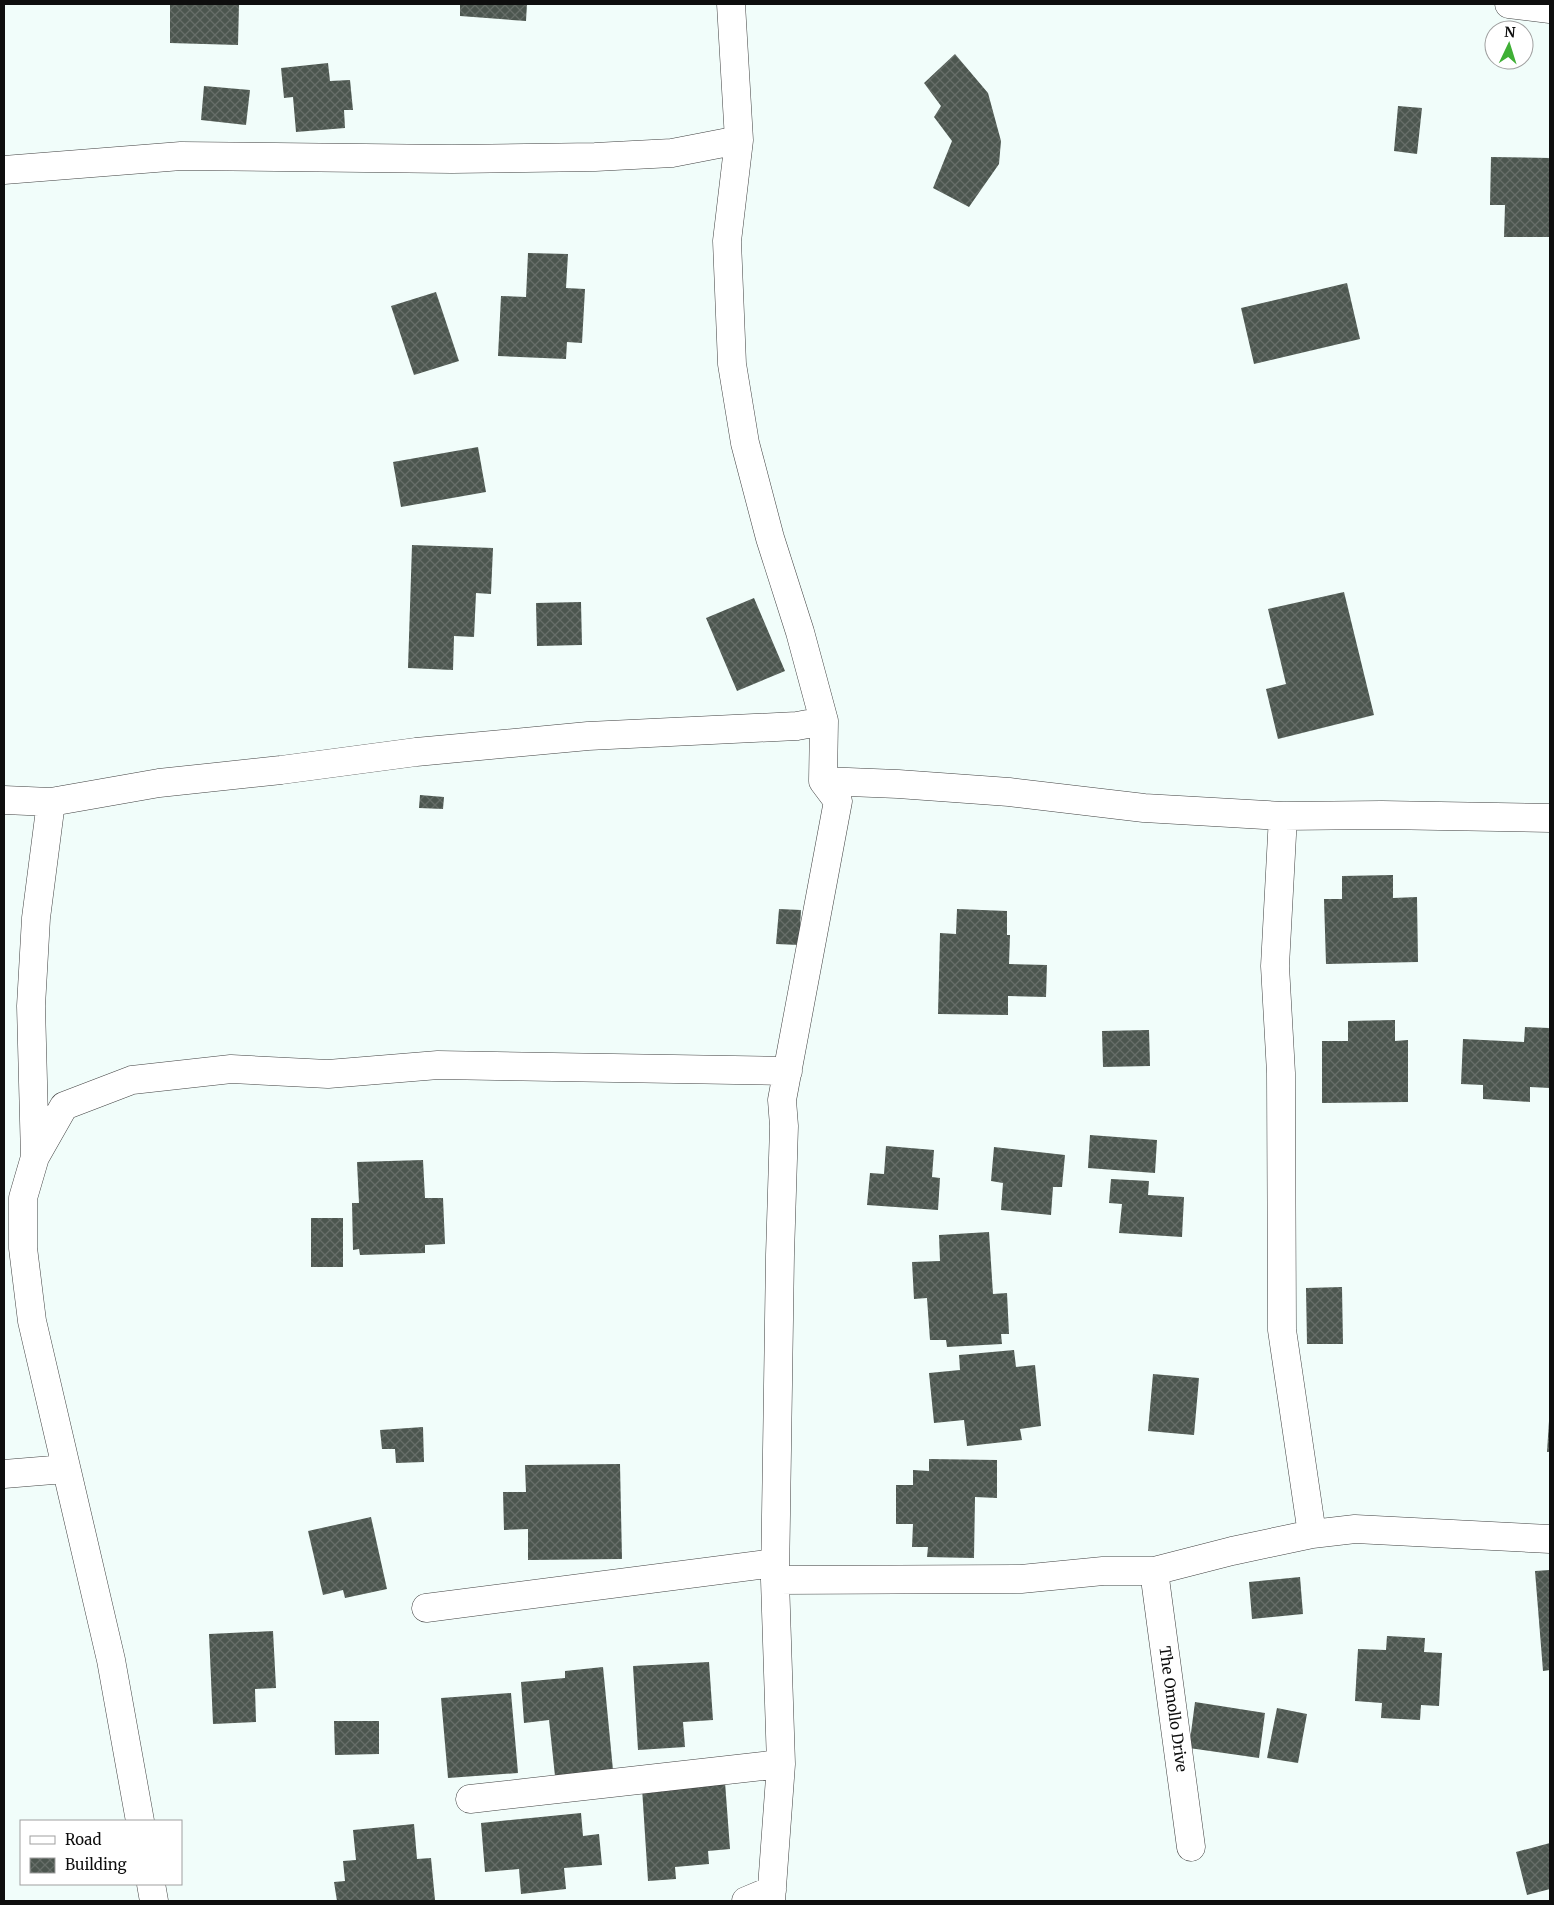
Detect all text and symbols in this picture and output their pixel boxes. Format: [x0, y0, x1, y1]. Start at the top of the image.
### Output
north arrow [1484, 20, 1534, 70]
text: N [1504, 23, 1516, 41]
street label: The Omollo Drive [1155, 1645, 1192, 1773]
legend [20, 1820, 182, 1885]
text: Road [65, 1830, 101, 1849]
text: Building [65, 1855, 127, 1874]

